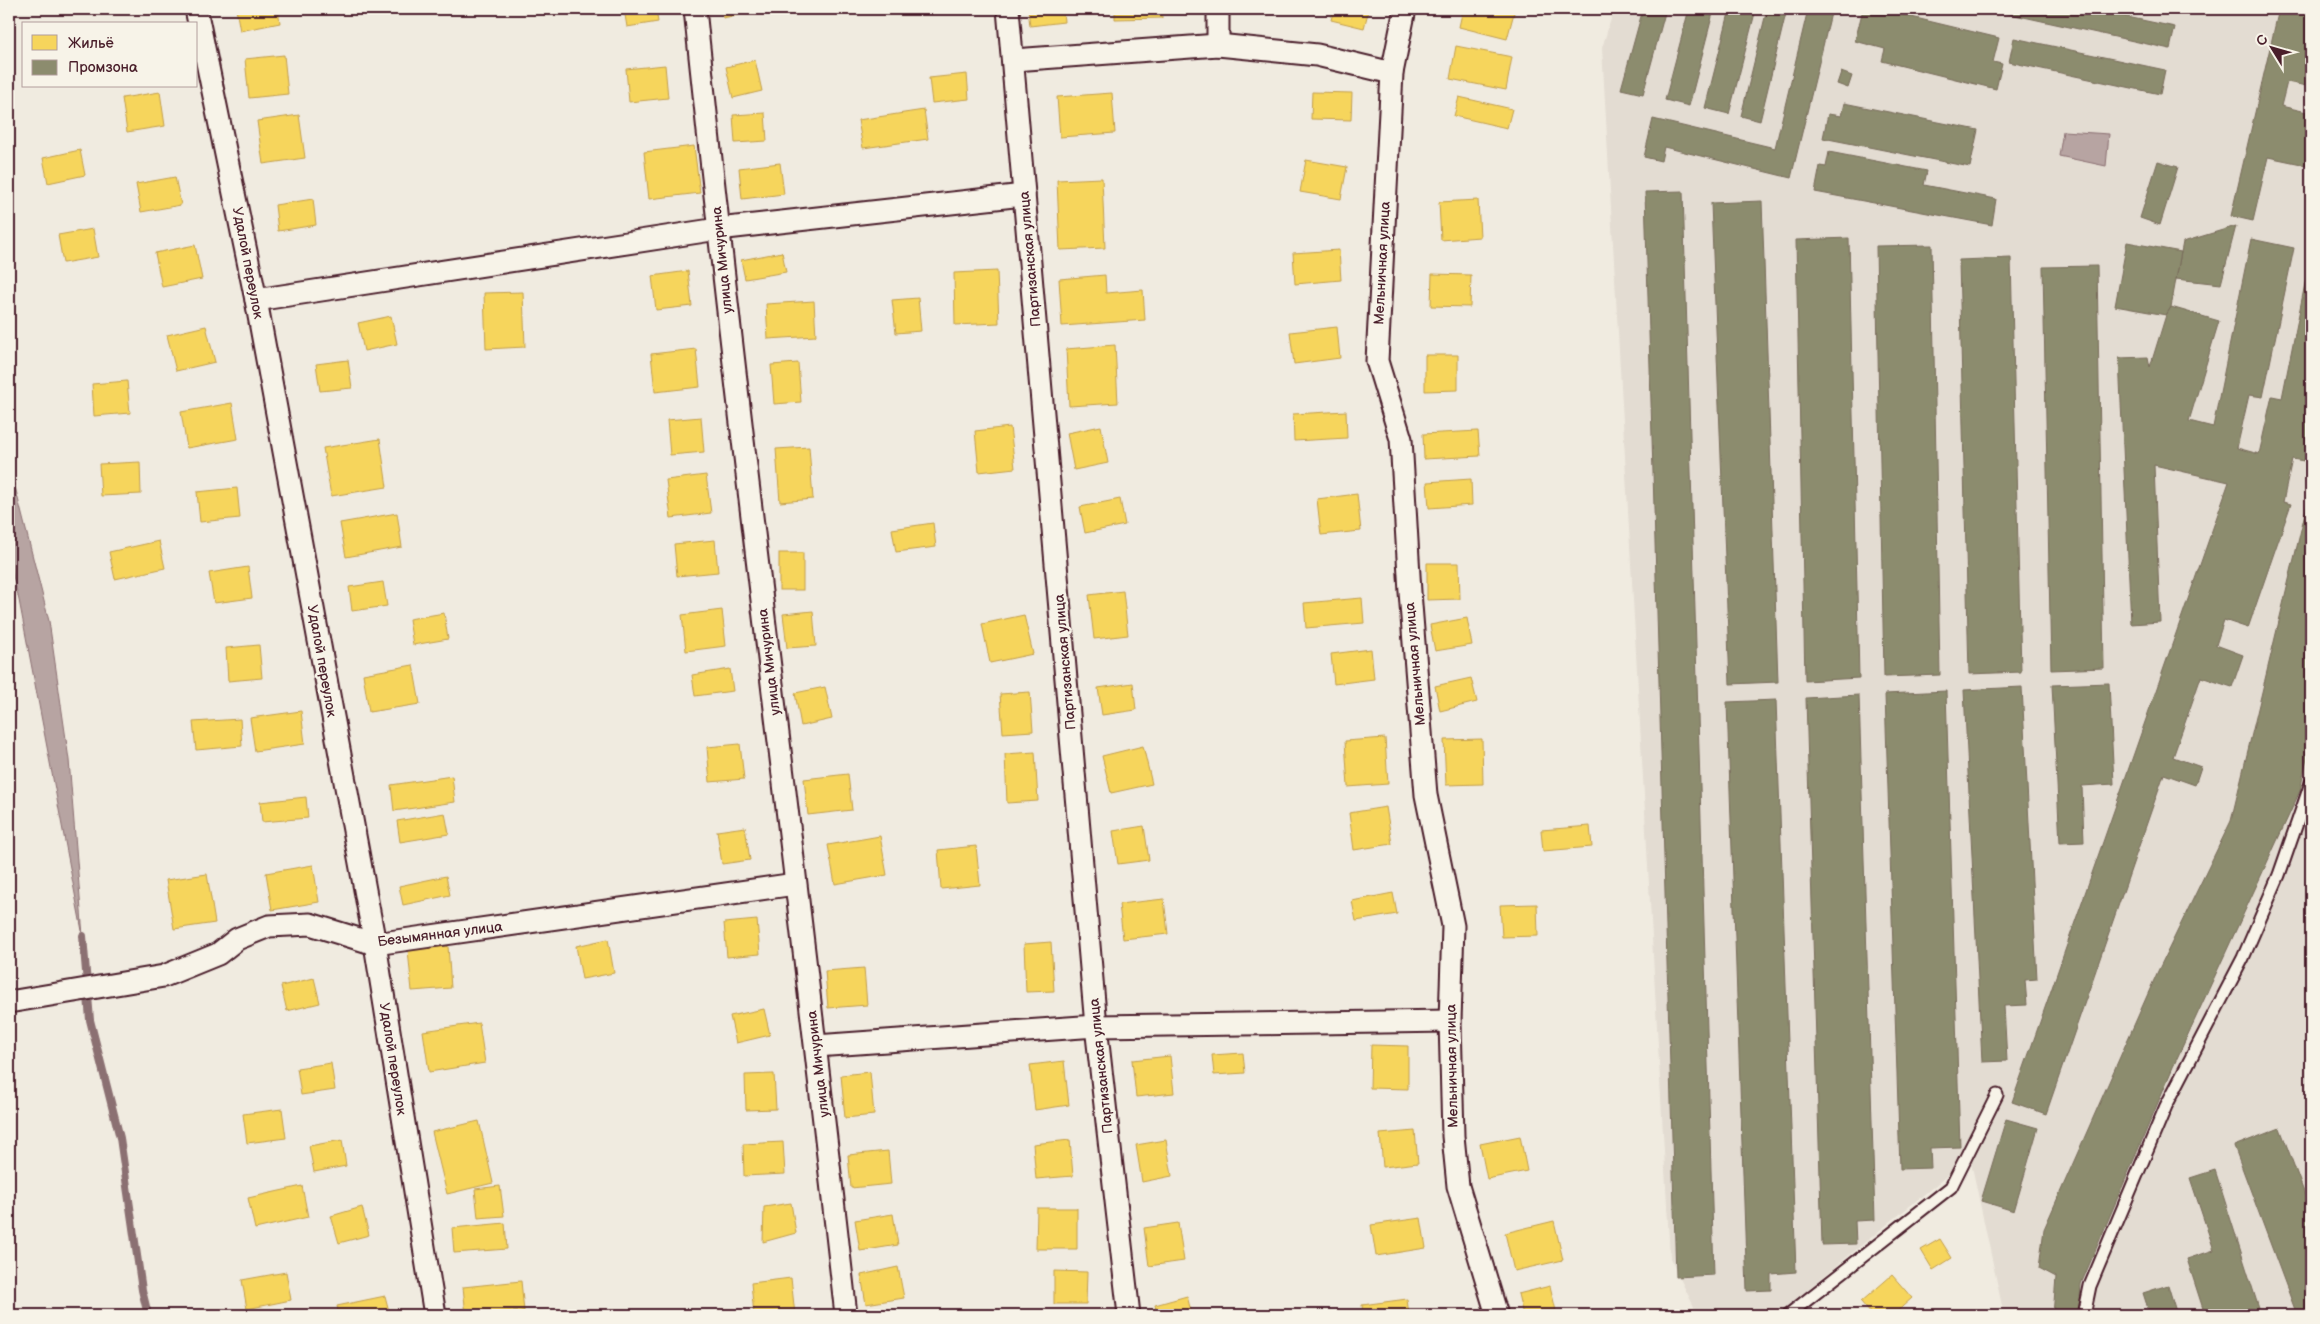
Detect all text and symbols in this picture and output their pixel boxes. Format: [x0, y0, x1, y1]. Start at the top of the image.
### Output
legend [22, 22, 198, 88]
north arrow [2248, 22, 2298, 72]
text: С [2252, 31, 2272, 49]
text: Жильё [68, 34, 114, 53]
text: Промзона [68, 58, 138, 77]
street label: Партизанская улица [1016, 190, 1044, 328]
street label: Мельничная улица [1370, 200, 1394, 325]
street label: улица Мичурина [708, 205, 736, 314]
street label: Удалой переулок [229, 206, 267, 321]
street label: Партизанская улица [1051, 593, 1079, 731]
street label: Мельничная улица [1401, 601, 1429, 726]
street label: Удалой переулок [304, 604, 340, 719]
street label: улица Мичурина [754, 607, 784, 716]
street label: Безымянная улица [377, 918, 504, 950]
street label: Партизанская улица [1085, 997, 1117, 1135]
street label: Удалой переулок [376, 1002, 410, 1117]
street label: Мельничная улица [1442, 1003, 1462, 1128]
street label: улица Мичурина [803, 1009, 833, 1118]

